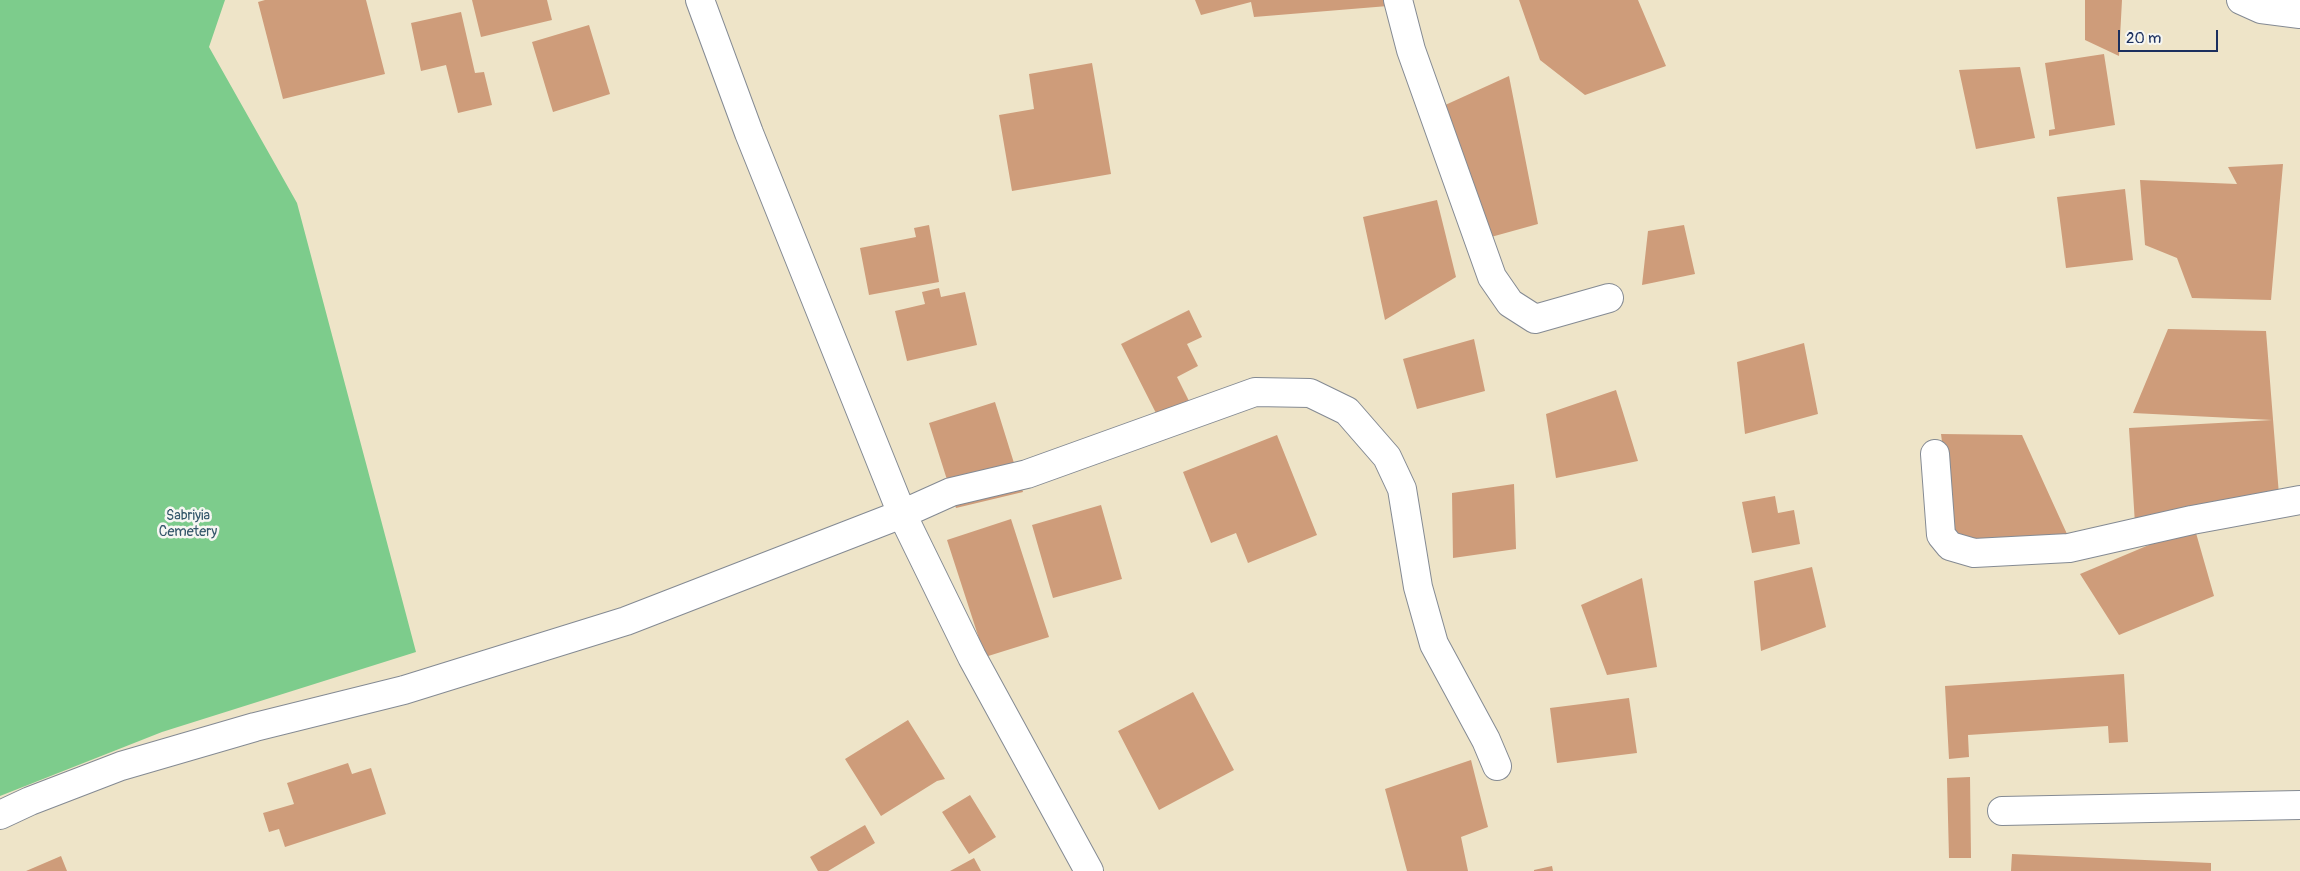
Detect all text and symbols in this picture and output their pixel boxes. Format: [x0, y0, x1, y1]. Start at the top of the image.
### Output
scale bar [2120, 20, 2220, 52]
text: 20 m [2126, 29, 2161, 48]
park label: Sabriyia Cemetery [159, 508, 217, 540]

